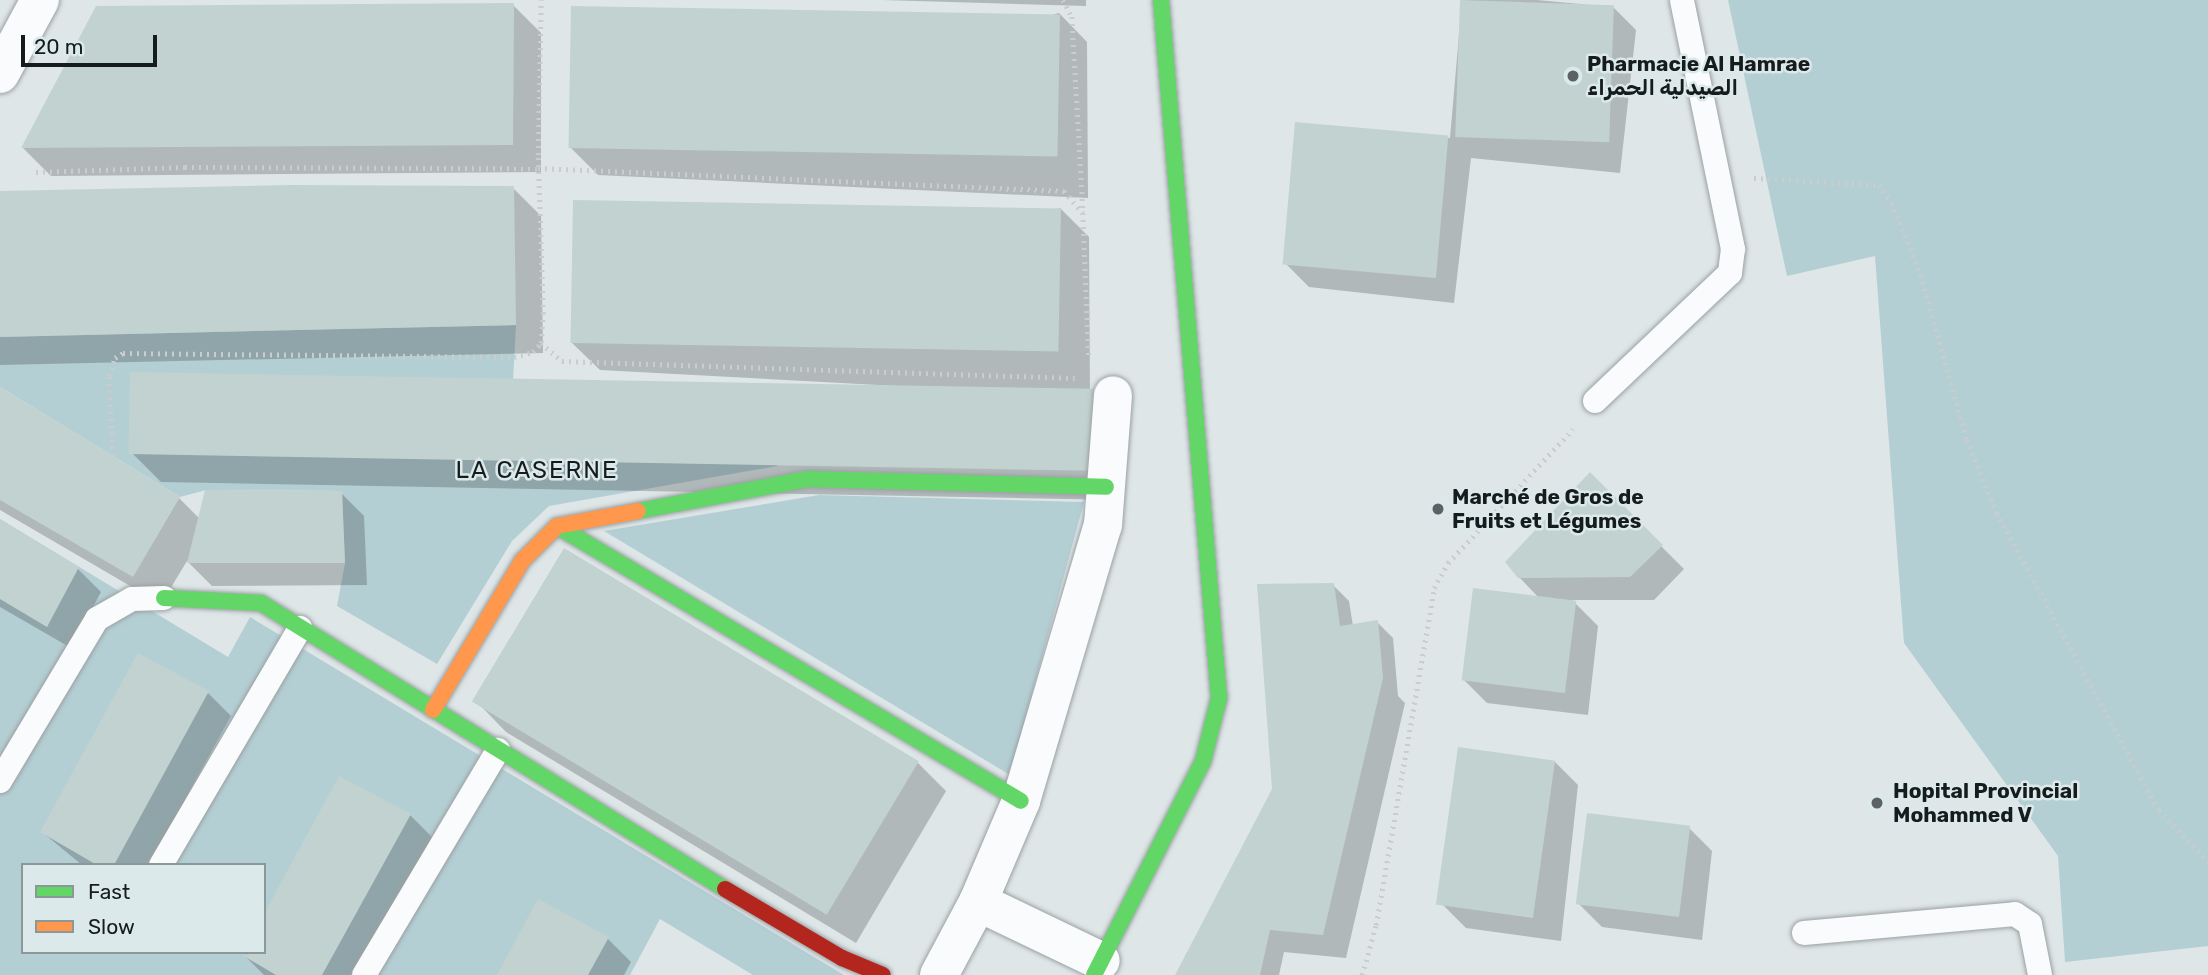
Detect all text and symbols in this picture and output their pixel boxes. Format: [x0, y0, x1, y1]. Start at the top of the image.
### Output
scale bar [24, 21, 161, 65]
text: 20 m [34, 34, 83, 59]
place label: Pharmacie Al Hamrae الصيدلية الحمراء [1587, 51, 1811, 101]
marker: Pharmacie Al Hamrae الصيدلية الحمراء [1565, 68, 1581, 84]
district label: LA CASERNE [456, 457, 618, 485]
place label: Marché de Gros de Fruits et Légumes [1452, 484, 1644, 534]
marker: Marché de Gros de Fruits et Légumes [1430, 501, 1446, 517]
place label: Hopital Provincial Mohammed V [1893, 778, 2078, 828]
marker: Hopital Provincial Mohammed V [1867, 793, 1887, 813]
legend [21, 863, 266, 954]
text: Fast [88, 879, 130, 904]
text: Slow [88, 914, 135, 939]

